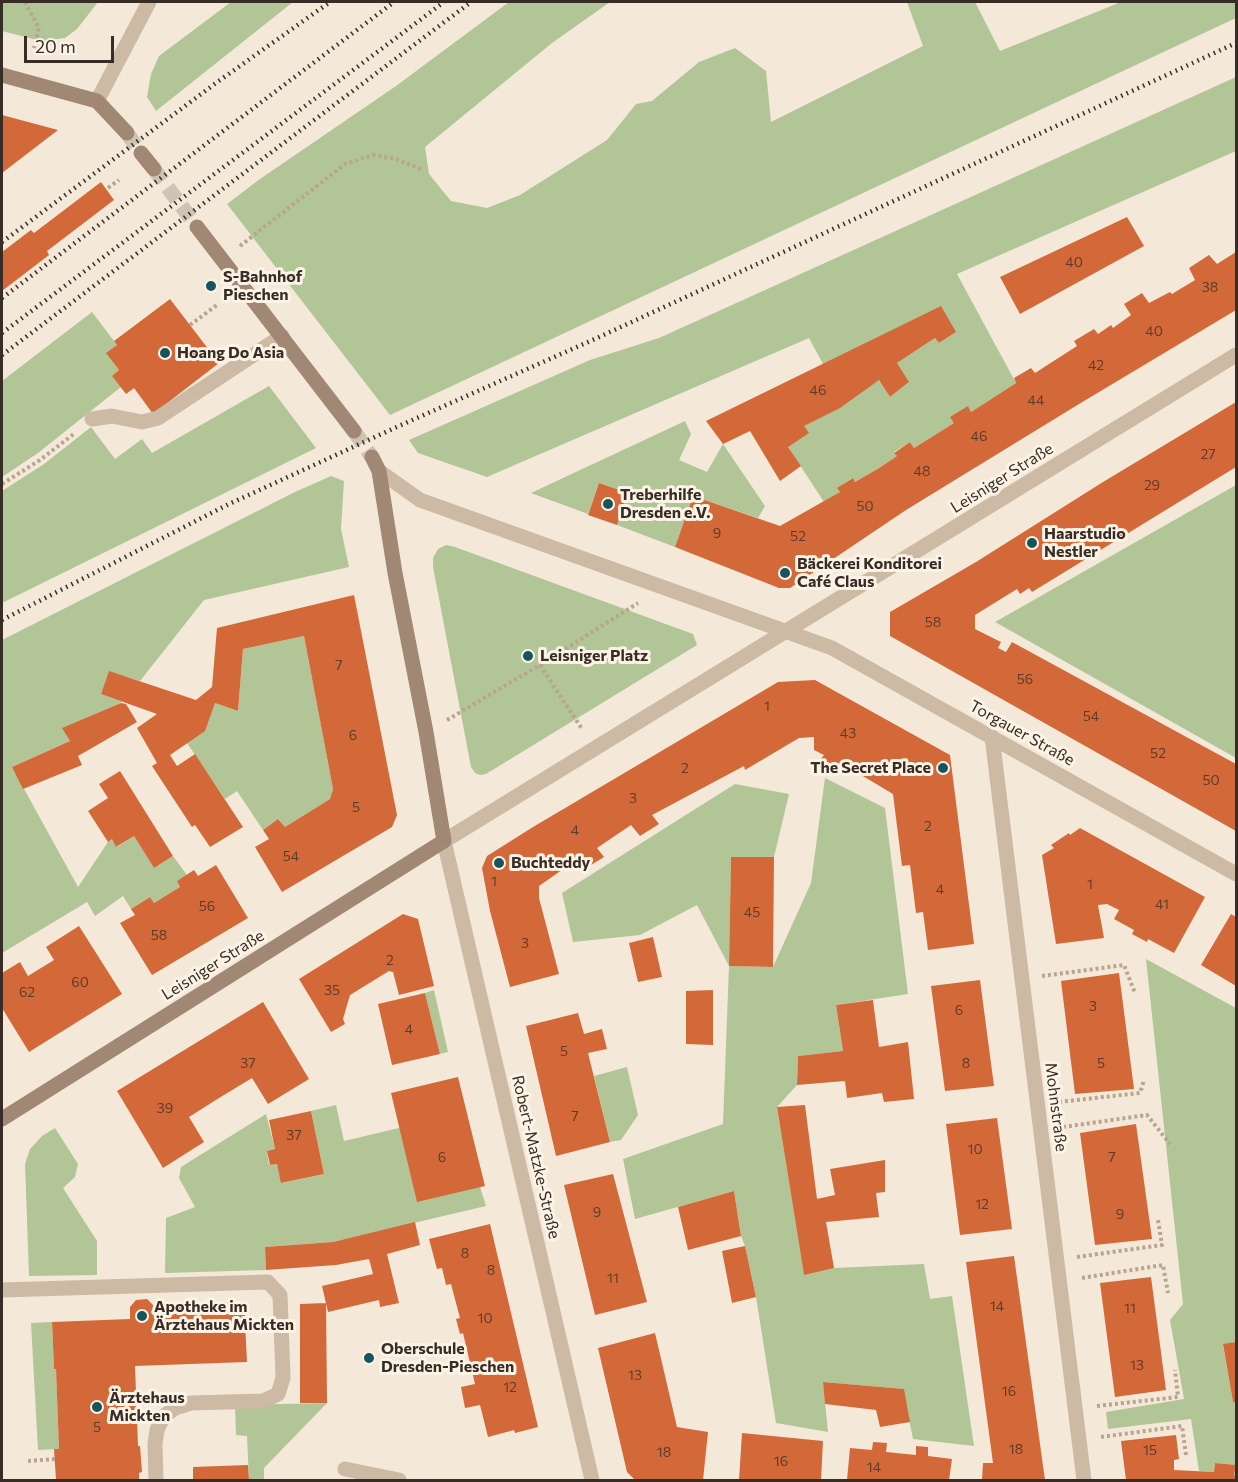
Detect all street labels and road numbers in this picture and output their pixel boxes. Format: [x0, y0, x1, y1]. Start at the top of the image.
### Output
street label: Leisniger Straße [947, 439, 1057, 517]
street label: Torgauer Straße [966, 696, 1078, 770]
street label: Leisniger Straße [158, 926, 268, 1004]
street label: Mohnstraße [1041, 1061, 1071, 1153]
street label: Robert-Matzke-Straße [508, 1073, 564, 1241]

